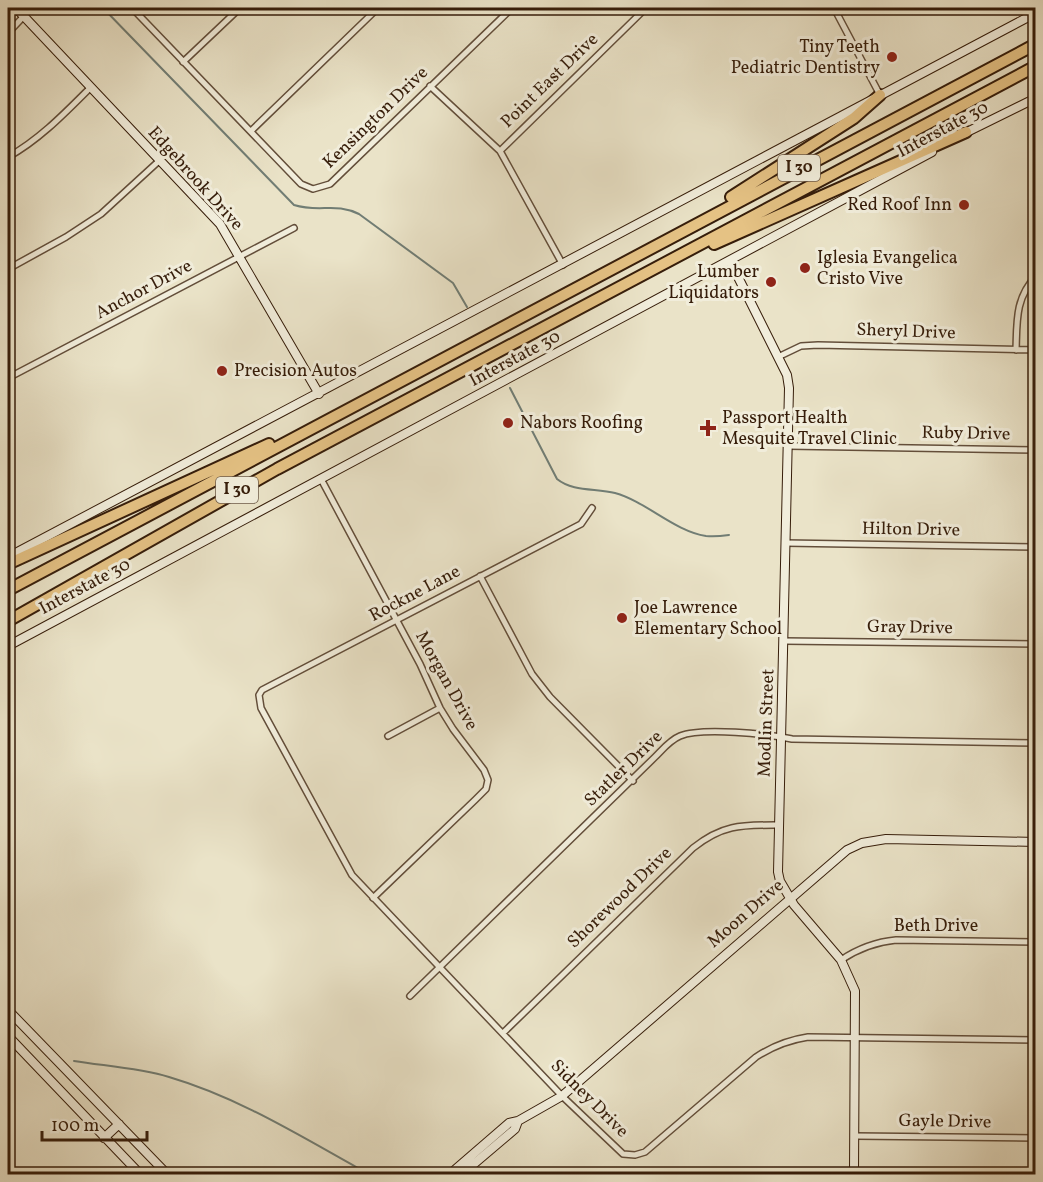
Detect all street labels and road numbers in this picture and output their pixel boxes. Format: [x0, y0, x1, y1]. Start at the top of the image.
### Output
street label: Point East Drive [496, 28, 604, 134]
street label: Kensington Drive [318, 61, 434, 175]
street label: Interstate 30 [893, 95, 993, 165]
street label: Edgebrook Drive [141, 121, 249, 237]
road number: I 30 [778, 155, 820, 181]
street label: Anchor Drive [91, 254, 197, 326]
street label: Sheryl Drive [856, 318, 956, 346]
street label: Interstate 30 [465, 324, 565, 394]
street label: Ruby Drive [921, 421, 1011, 447]
road number: I 30 [216, 477, 258, 503]
street label: Hilton Drive [862, 517, 960, 543]
street label: Interstate 30 [35, 552, 135, 622]
street label: Rockne Lane [365, 559, 465, 629]
street label: Gray Drive [867, 615, 953, 641]
street label: Morgan Drive [408, 627, 484, 735]
street label: Modlin Street [753, 668, 781, 778]
street label: Statler Drive [579, 725, 669, 813]
street label: Shorewood Drive [562, 842, 678, 954]
street label: Moon Drive [702, 874, 790, 954]
street label: Beth Drive [894, 914, 978, 939]
street label: Sidney Drive [544, 1054, 634, 1144]
street label: Gayle Drive [898, 1109, 992, 1135]

